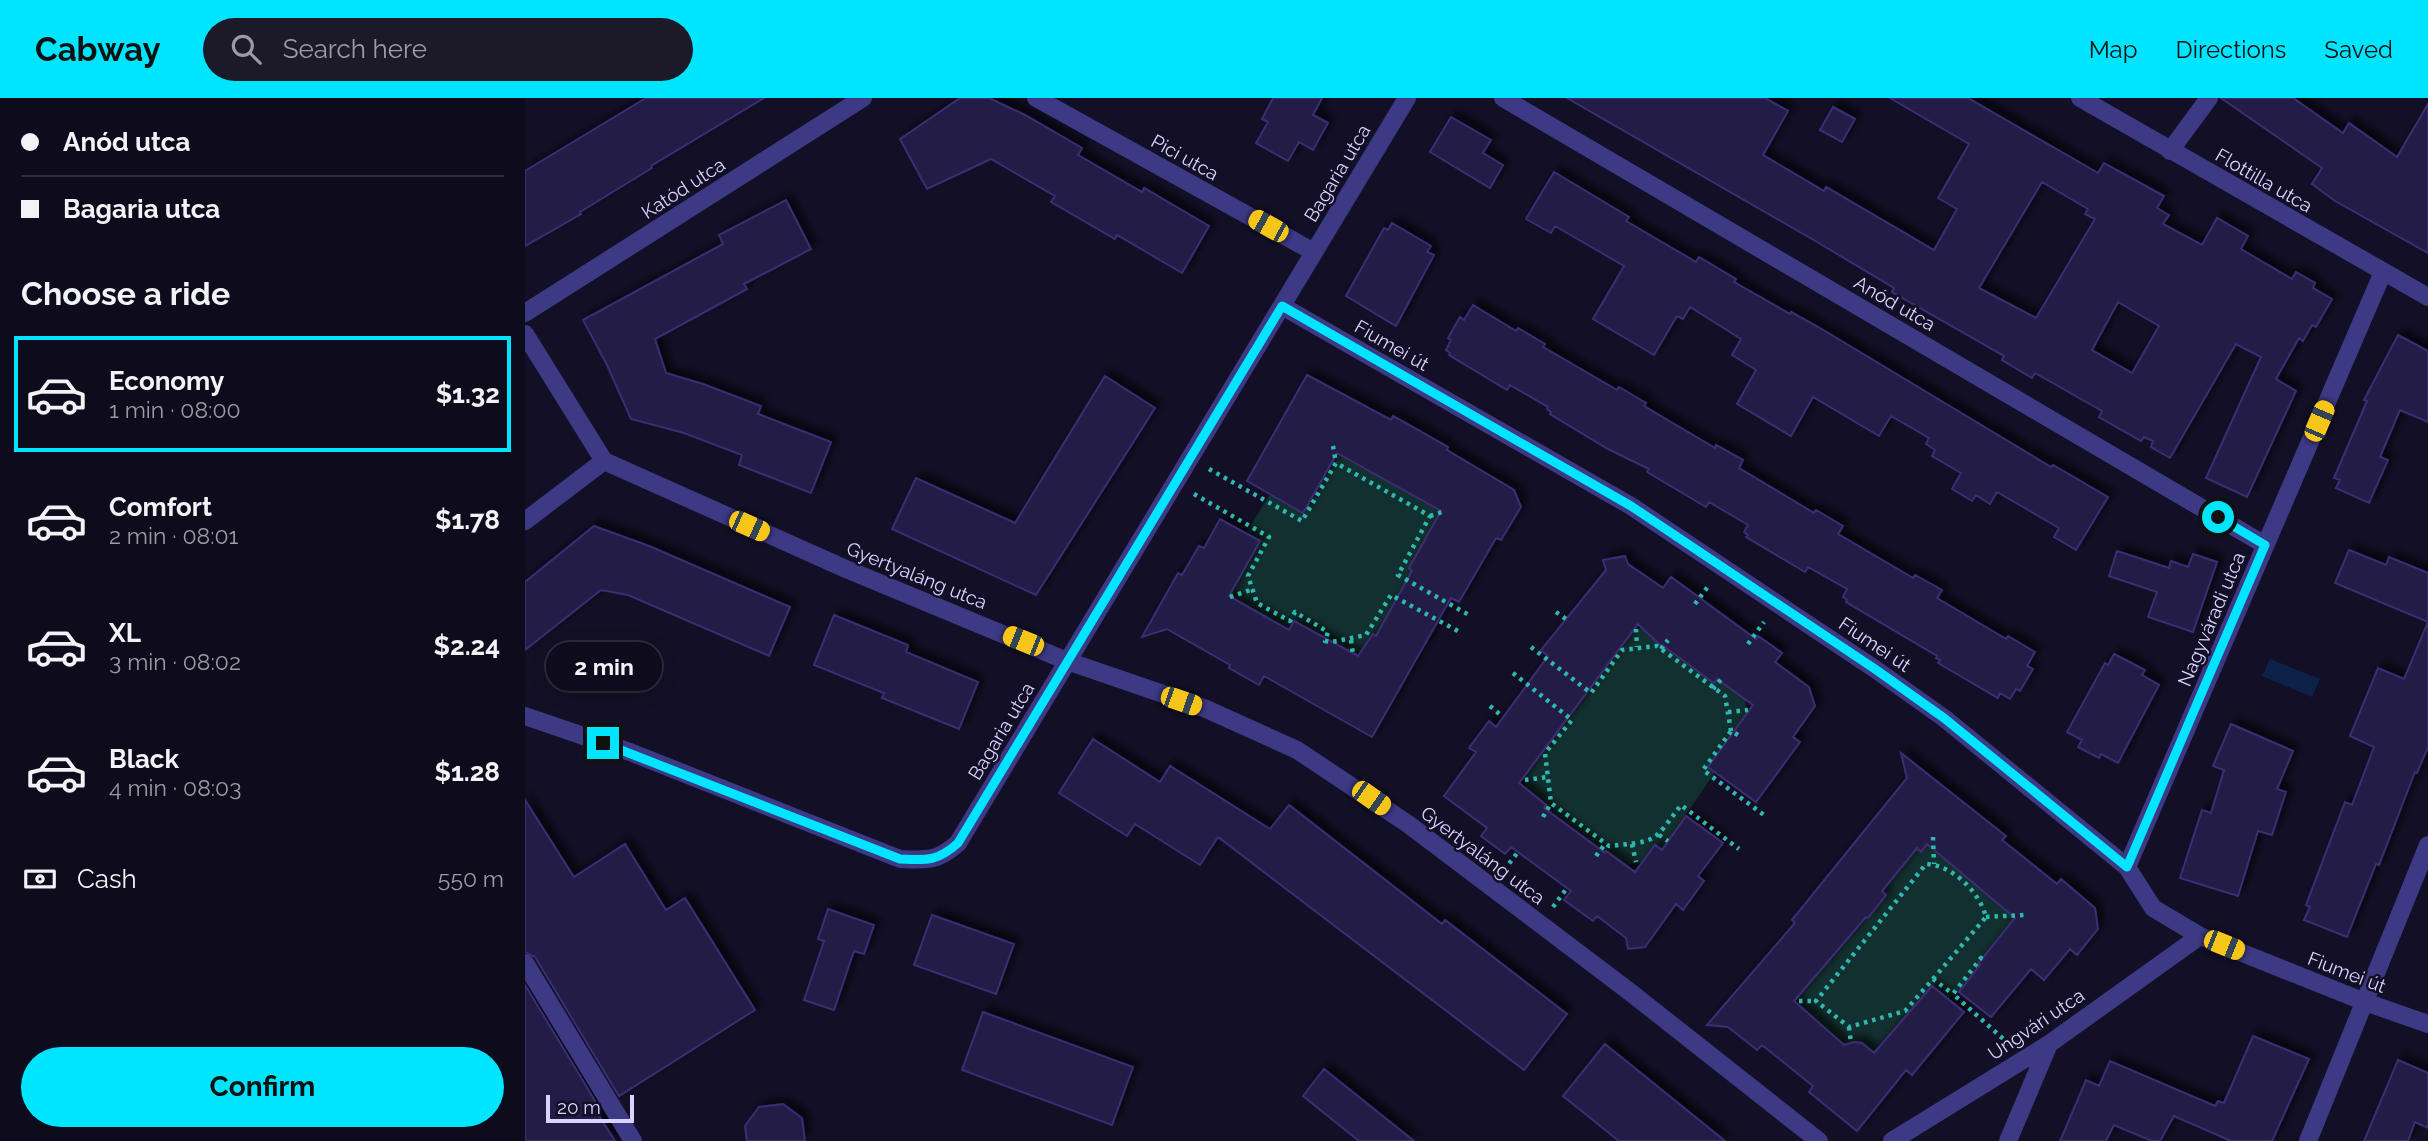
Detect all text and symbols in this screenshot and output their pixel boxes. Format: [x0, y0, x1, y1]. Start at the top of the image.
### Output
search box [203, 18, 693, 81]
text: Cabway [35, 30, 161, 69]
icon: search [227, 30, 265, 68]
text: Search here [283, 34, 427, 64]
text: Map [2089, 35, 2138, 64]
text: Directions [2176, 35, 2286, 64]
text: Saved [2324, 35, 2393, 64]
street label: Bagaria utca [1299, 120, 1375, 226]
text: Anód utca [63, 127, 190, 157]
street label: Pici utca [1147, 130, 1223, 184]
street label: Flottilla utca [2212, 143, 2316, 217]
street label: Katód utca [637, 153, 729, 223]
text: Bagaria utca [63, 194, 220, 224]
car [1245, 207, 1292, 245]
street label: Anód utca [1850, 271, 1940, 335]
text: Choose a ride [21, 275, 230, 312]
street label: Fiumei út [1351, 315, 1433, 375]
icon: car [25, 363, 88, 426]
text: Economy [109, 366, 224, 396]
text: $1.32 [436, 379, 500, 409]
text: 1 min · 08:00 [109, 396, 241, 423]
car [2302, 398, 2337, 444]
icon: car [25, 489, 88, 552]
text: Comfort [109, 492, 212, 522]
route start [2202, 501, 2234, 533]
text: $1.78 [435, 505, 500, 535]
car [726, 508, 773, 544]
text: 2 min · 08:01 [109, 522, 238, 549]
street label: Gyertyaláng utca [844, 537, 990, 613]
street label: Nagyváradi utca [2173, 549, 2249, 689]
street label: Fiumei út [1835, 612, 1916, 676]
icon: car [25, 615, 88, 678]
text: XL [109, 618, 141, 648]
car [1000, 623, 1047, 659]
text: $2.24 [433, 631, 500, 661]
callout: 2 min [545, 642, 661, 690]
text: 3 min · 08:02 [109, 648, 241, 675]
text: 2 min [574, 653, 634, 680]
street label: Bagaria utca [963, 678, 1039, 784]
car [1158, 684, 1205, 718]
route end [587, 727, 619, 759]
icon: car [25, 741, 88, 804]
text: Black [109, 744, 179, 774]
text: $1.28 [434, 757, 500, 787]
text: 4 min · 08:03 [109, 774, 241, 801]
car [1348, 777, 1395, 819]
street label: Gyertyaláng utca [1417, 801, 1549, 909]
icon: cash [21, 860, 59, 898]
text: Cash [77, 864, 137, 894]
text: 550 m [438, 865, 504, 892]
car [2201, 927, 2248, 963]
street label: Fiumei út [2305, 947, 2390, 997]
street label: Ungvári utca [1984, 984, 2088, 1064]
button: Confirm [21, 1047, 504, 1127]
scale bar [546, 1092, 633, 1124]
text: 20 m [557, 1096, 601, 1118]

